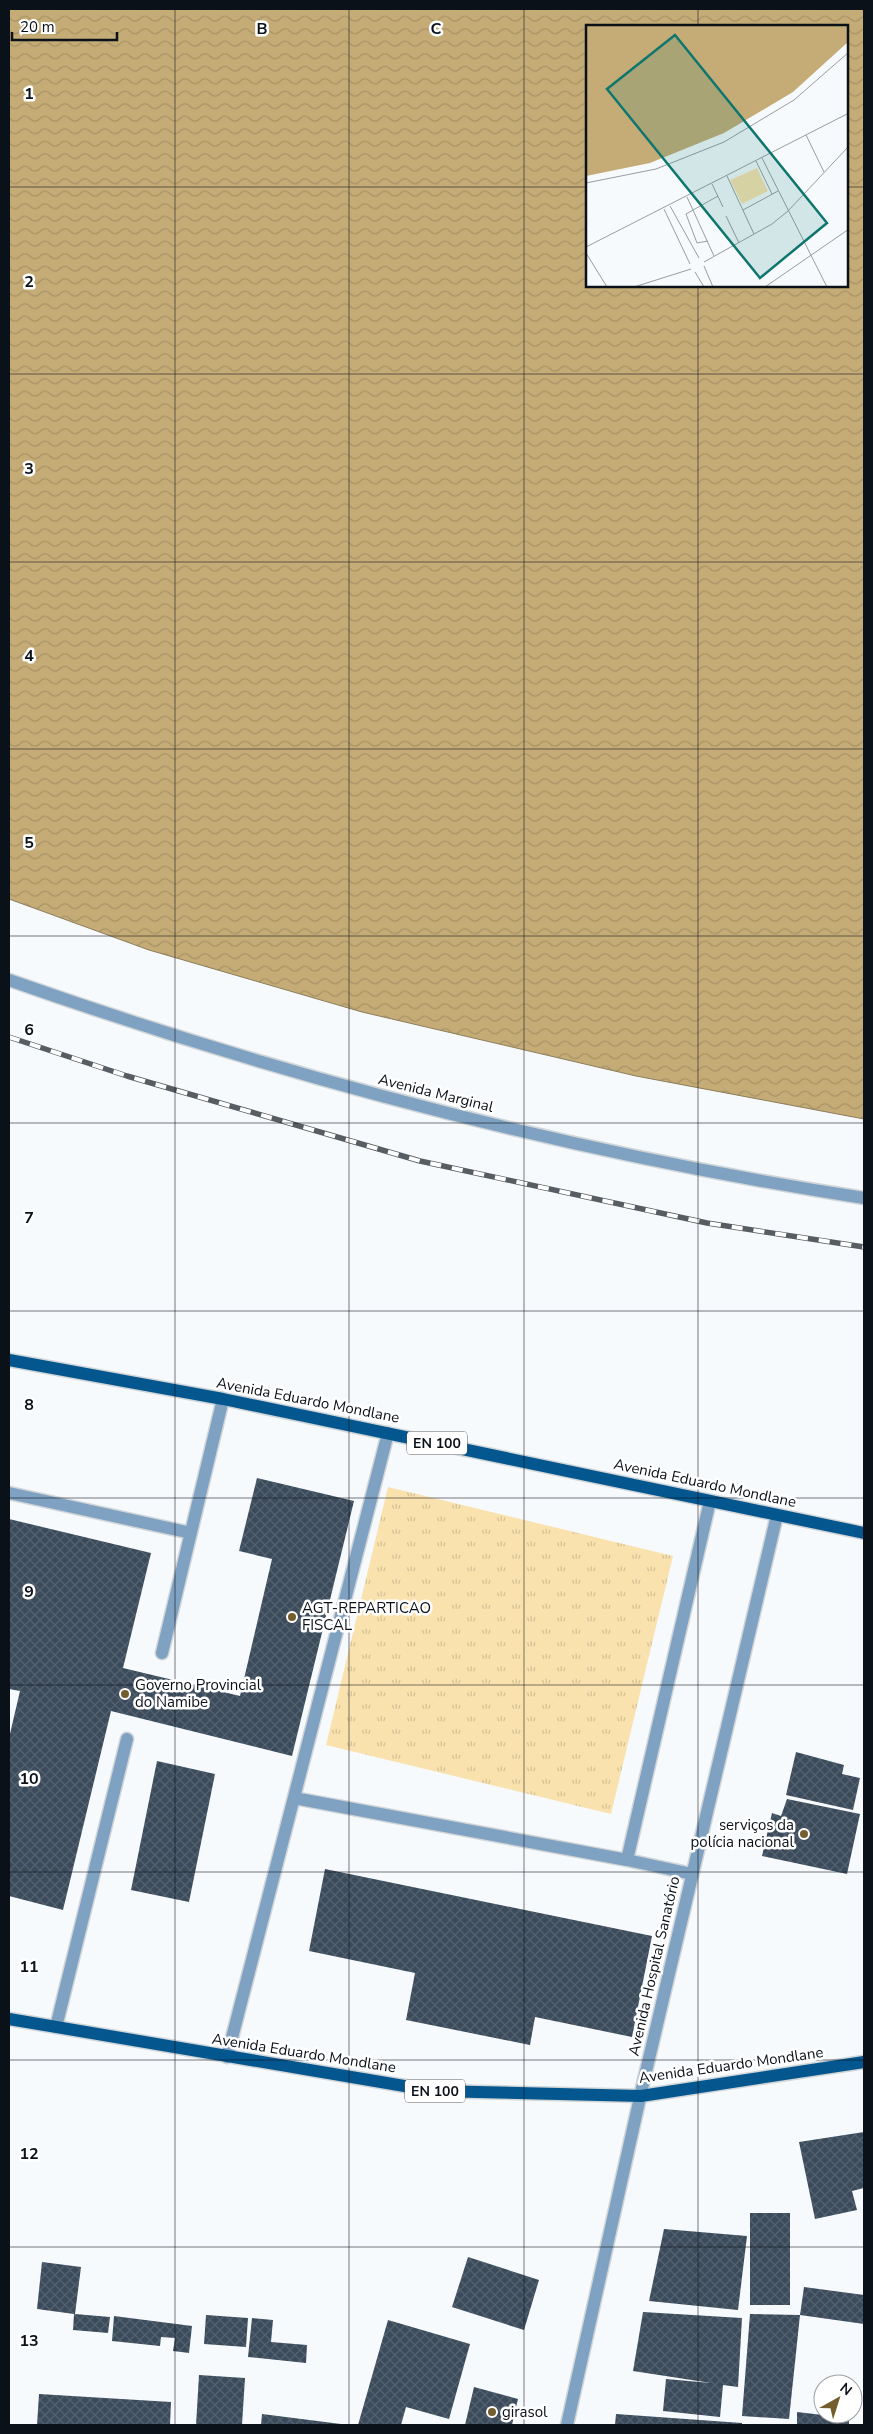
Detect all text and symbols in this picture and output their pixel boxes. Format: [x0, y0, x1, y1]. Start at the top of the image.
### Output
scale bar [12, 10, 118, 42]
text: 20 m [20, 17, 55, 37]
text: B [256, 18, 268, 40]
text: C [431, 18, 442, 40]
inset map [586, 25, 848, 288]
text: 1 [24, 83, 34, 105]
text: 2 [24, 271, 34, 293]
text: 3 [24, 458, 34, 480]
text: 4 [24, 645, 34, 667]
text: 5 [24, 832, 34, 854]
text: 6 [24, 1019, 34, 1041]
street label: Avenida Marginal [376, 1069, 496, 1117]
text: 7 [24, 1207, 34, 1229]
street label: Avenida Eduardo Mondlane [215, 1372, 401, 1428]
text: 8 [24, 1394, 34, 1416]
road number: EN 100 [407, 1432, 467, 1455]
street label: Avenida Eduardo Mondlane [612, 1454, 798, 1512]
text: 9 [24, 1581, 34, 1603]
place label: AGT-REPARTICAO FISCAL [302, 1598, 431, 1635]
marker: AGT-REPARTICAO FISCAL [286, 1611, 298, 1623]
place label: Governo Provincial do Namibe [135, 1675, 262, 1712]
marker: Governo Provincial do Namibe [119, 1688, 131, 1700]
text: 10 [19, 1768, 39, 1790]
place label: serviços da polícia nacional [691, 1815, 795, 1852]
marker: serviços da polícia nacional [798, 1828, 810, 1840]
street label: Avenida Hospital Sanatório [624, 1874, 684, 2058]
text: 11 [19, 1956, 39, 1978]
street label: Avenida Eduardo Mondlane [211, 2029, 397, 2077]
street label: Avenida Eduardo Mondlane [638, 2042, 825, 2088]
road number: EN 100 [405, 2080, 465, 2102]
text: 12 [19, 2143, 39, 2165]
text: 13 [19, 2330, 39, 2352]
north arrow [813, 2374, 863, 2424]
text: N [836, 2379, 856, 2400]
place label: girasol [502, 2402, 548, 2422]
marker: girasol [486, 2406, 498, 2418]

